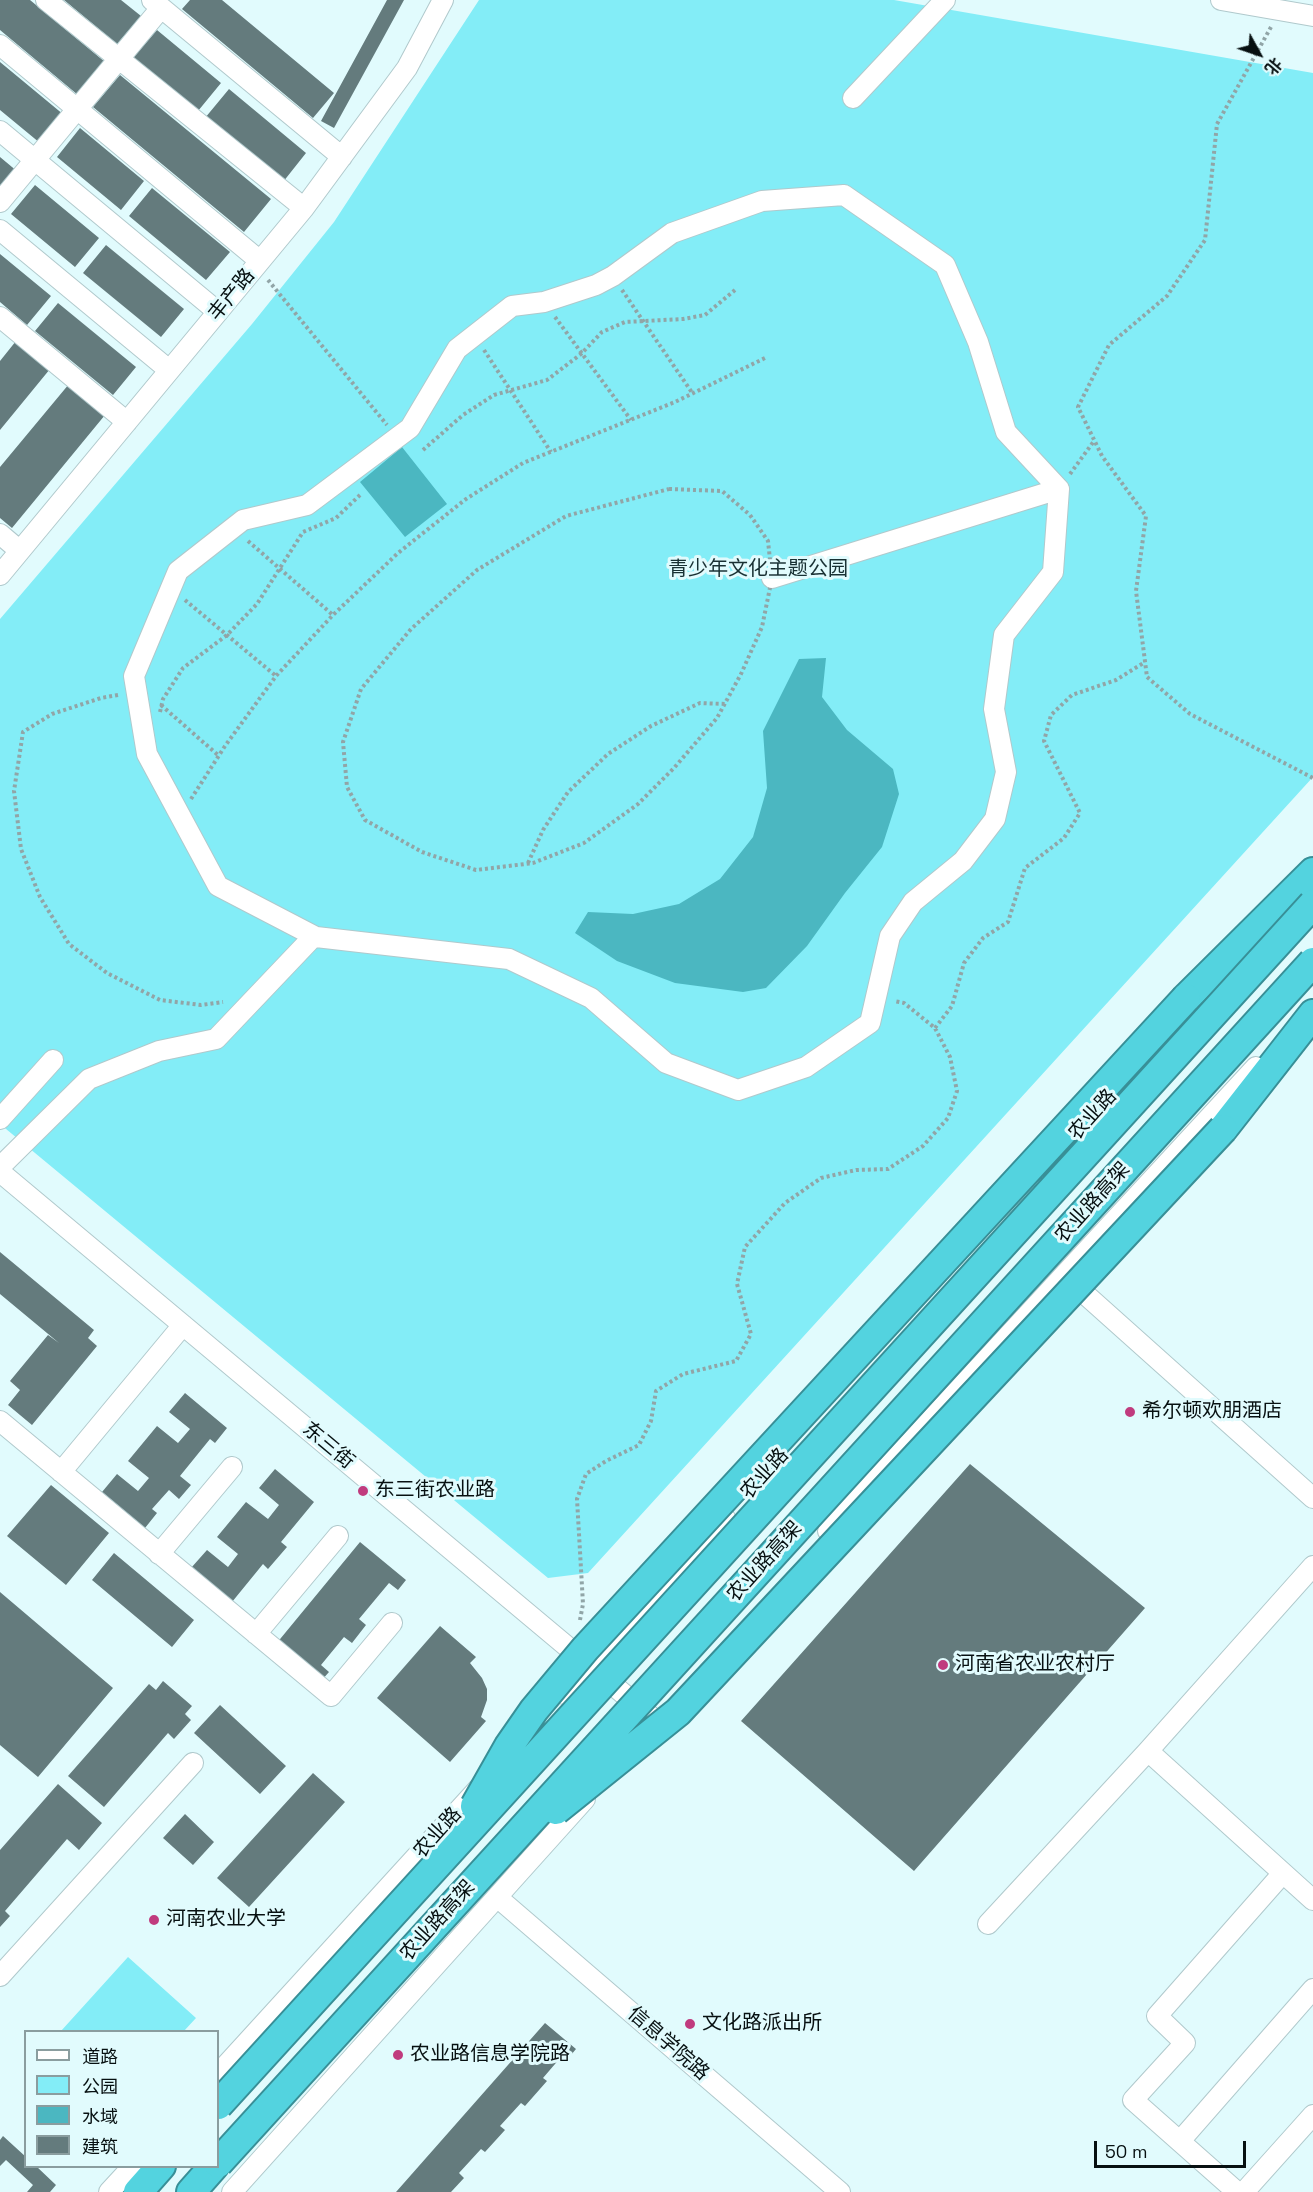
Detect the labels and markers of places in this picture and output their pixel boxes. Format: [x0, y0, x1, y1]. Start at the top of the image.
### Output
place label: 希尔顿欢朋酒店 [1142, 1400, 1282, 1424]
marker: 希尔顿欢朋酒店 [1123, 1405, 1137, 1419]
place label: 东三街农业路 [375, 1479, 495, 1503]
marker: 东三街农业路 [356, 1484, 370, 1498]
place label: 河南省农业农村厅 [955, 1653, 1115, 1677]
marker: 河南省农业农村厅 [936, 1658, 950, 1672]
place label: 河南农业大学 [166, 1908, 286, 1932]
marker: 河南农业大学 [147, 1913, 161, 1927]
place label: 文化路派出所 [702, 2012, 822, 2036]
marker: 文化路派出所 [683, 2017, 697, 2031]
place label: 农业路信息学院路 [410, 2043, 570, 2067]
marker: 农业路信息学院路 [391, 2048, 405, 2062]

